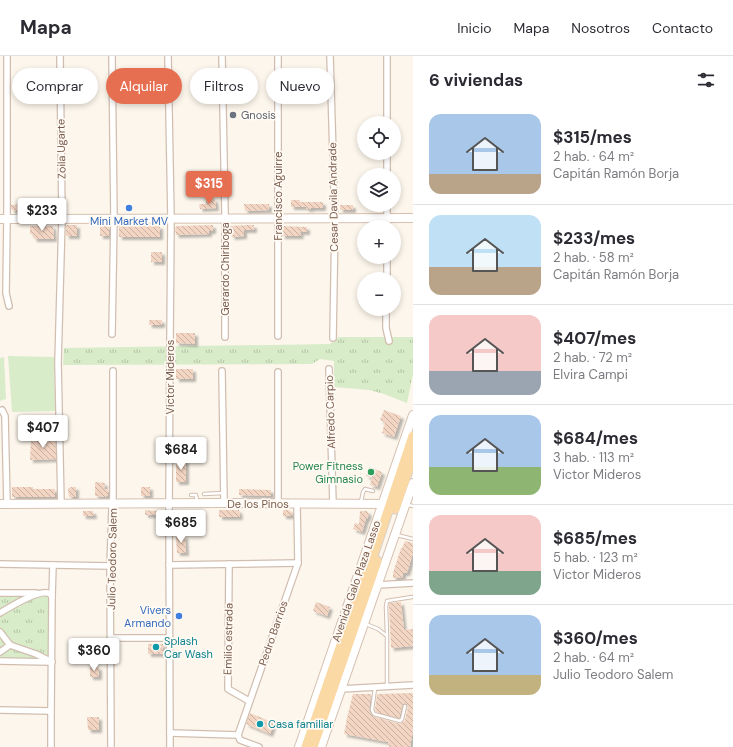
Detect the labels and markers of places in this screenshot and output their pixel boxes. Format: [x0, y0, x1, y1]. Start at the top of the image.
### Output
place label: Gnosis [241, 108, 276, 122]
marker: Gnosis [228, 110, 238, 120]
pin: $315 [185, 171, 233, 205]
pin: $233 [18, 198, 66, 232]
marker: Mini Market MV [124, 203, 134, 213]
place label: Mini Market MV [90, 214, 169, 228]
pin: $407 [19, 415, 67, 449]
pin: $684 [157, 437, 205, 471]
place label: Power Fitness Gimnasio [293, 459, 363, 486]
marker: Power Fitness Gimnasio [366, 467, 376, 477]
pin: $685 [157, 510, 205, 544]
place label: Vivers Armando [124, 603, 171, 630]
marker: Vivers Armando [174, 611, 184, 621]
place label: Splash Car Wash [164, 634, 213, 661]
pin: $360 [70, 638, 118, 672]
marker: Splash Car Wash [151, 642, 161, 652]
place label: Casa familiar [268, 717, 333, 731]
marker: Casa familiar [255, 719, 265, 729]

